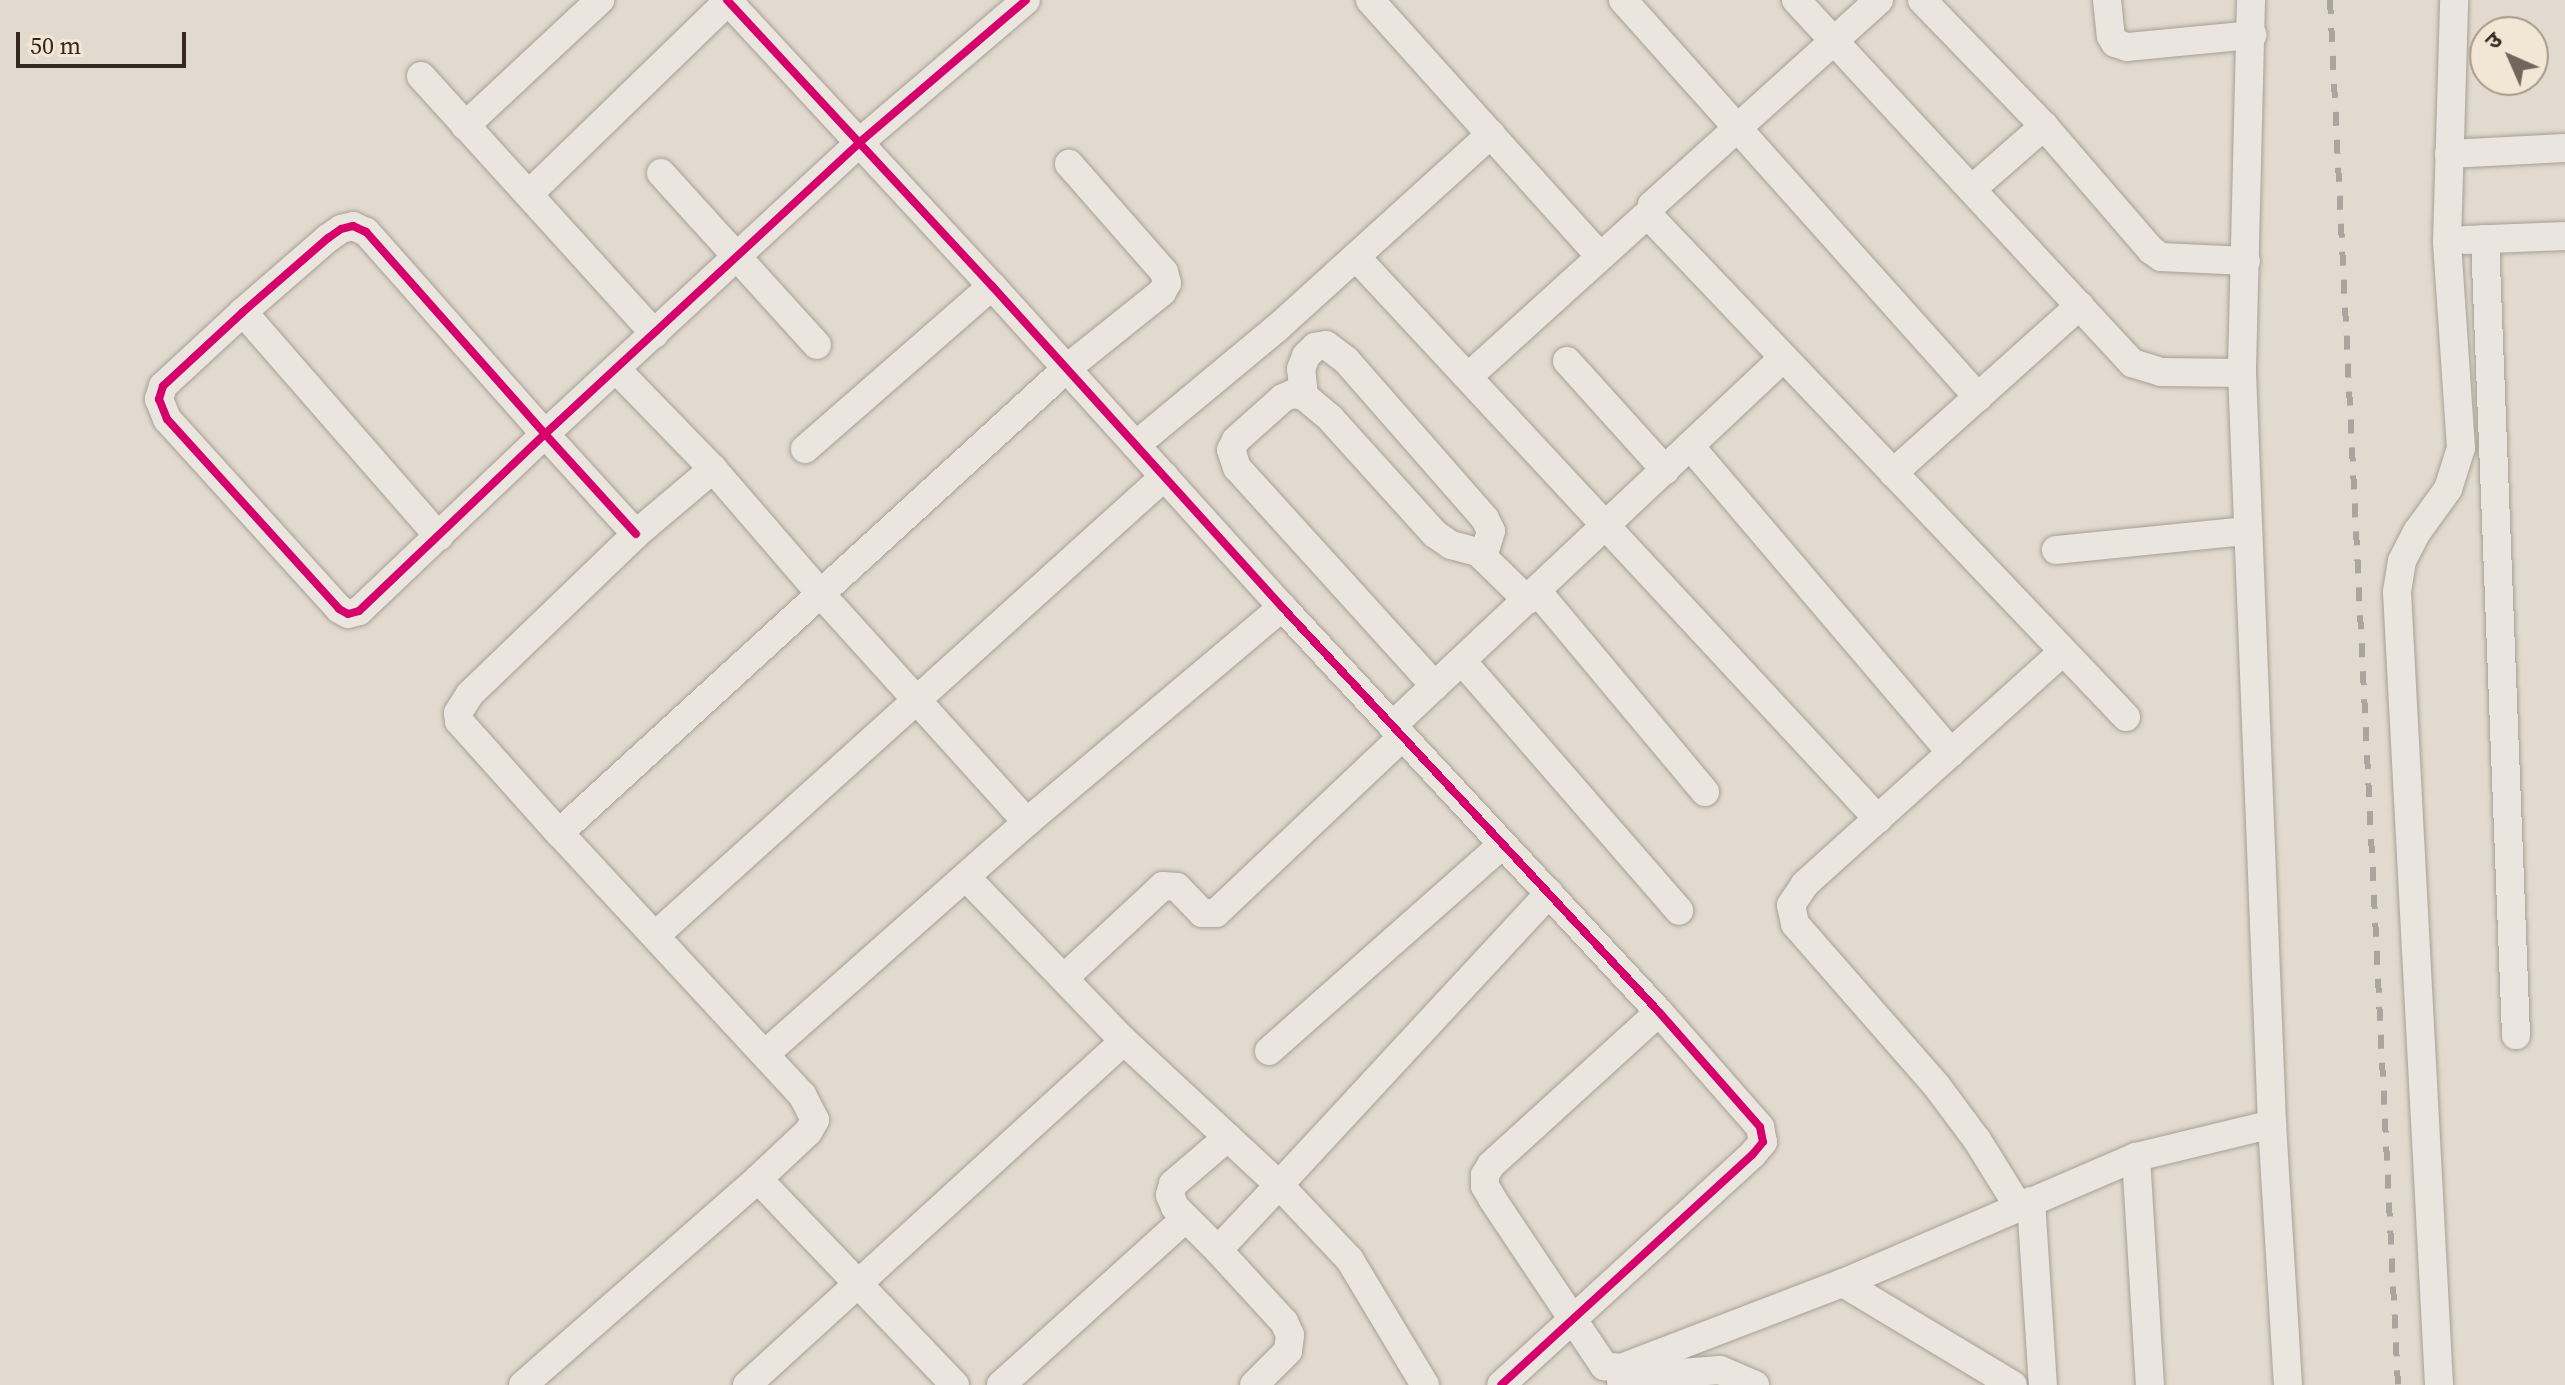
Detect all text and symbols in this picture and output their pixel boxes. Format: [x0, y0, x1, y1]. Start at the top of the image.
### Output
scale bar [20, 16, 190, 66]
north arrow [2469, 16, 2549, 96]
text: उ [2478, 25, 2509, 56]
text: 50 m [30, 29, 81, 62]

